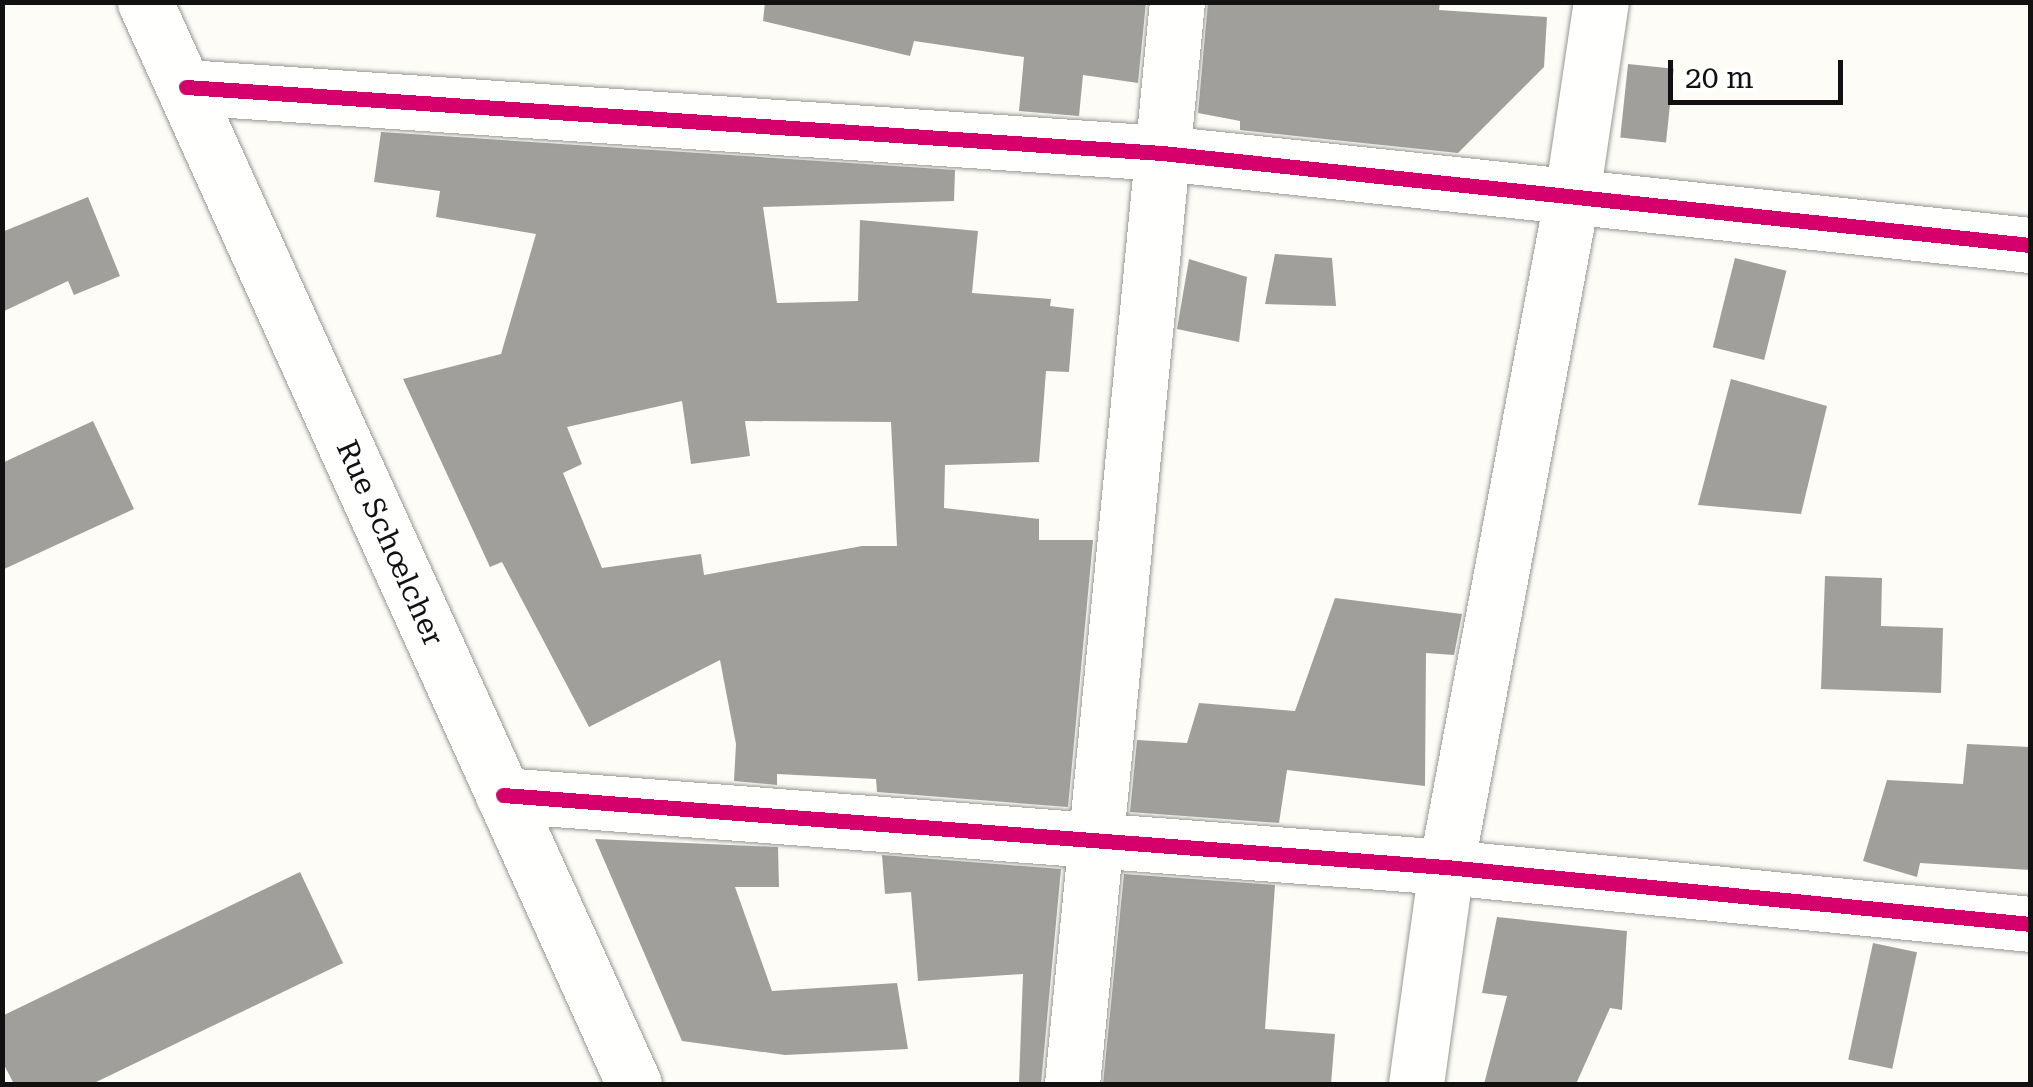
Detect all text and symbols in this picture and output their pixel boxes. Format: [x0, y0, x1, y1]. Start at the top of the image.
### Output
scale bar [1673, 40, 1848, 102]
text: 20 m [1685, 60, 1754, 95]
street label: Rue Schœlcher [329, 435, 451, 651]

